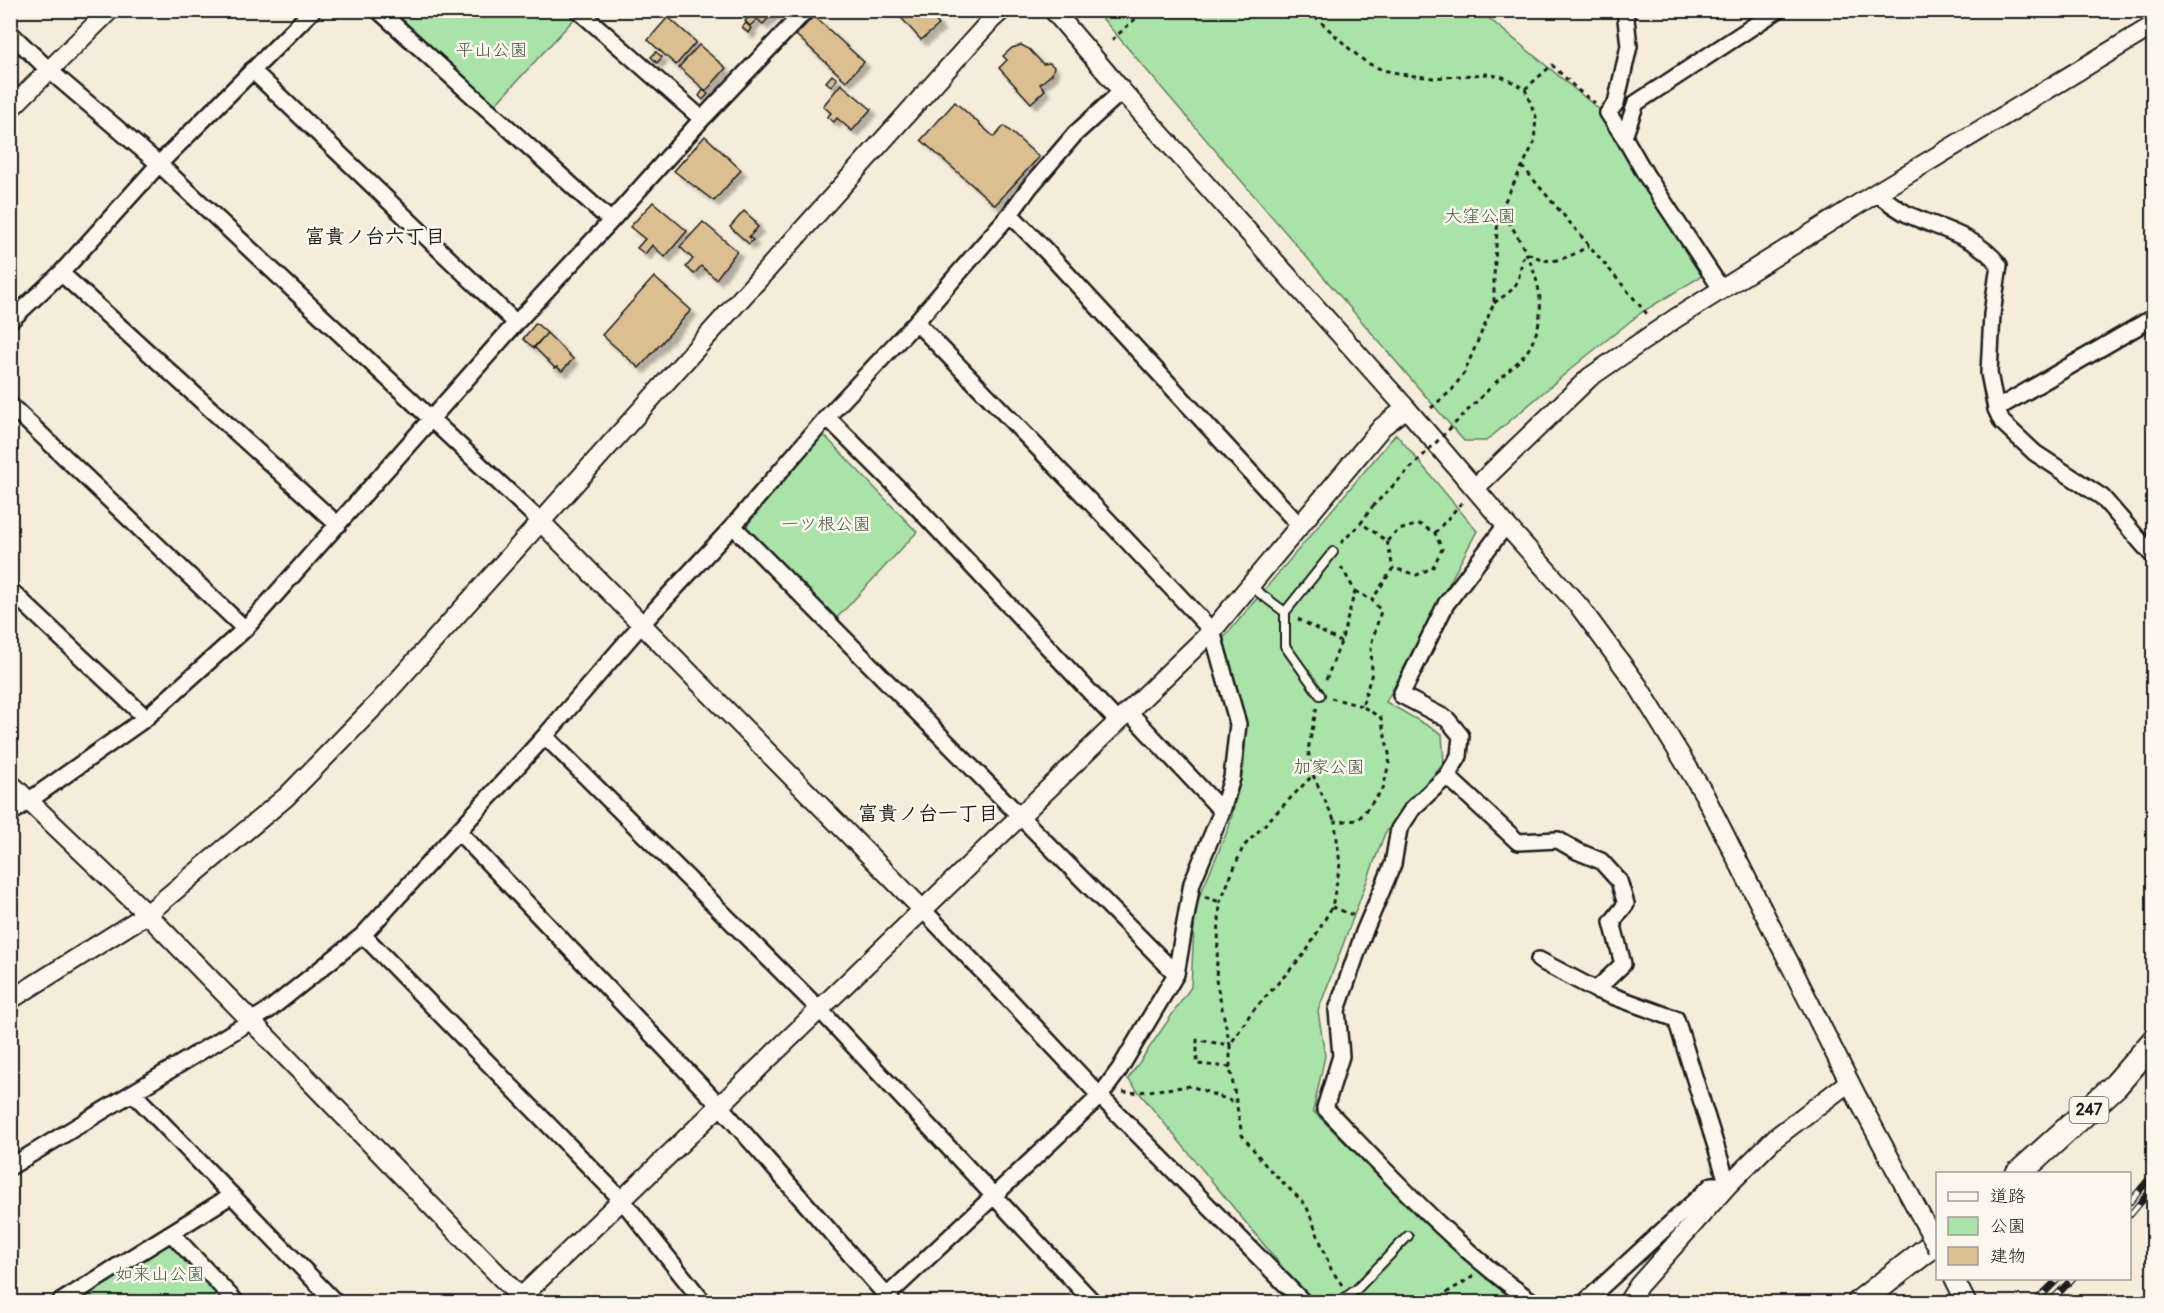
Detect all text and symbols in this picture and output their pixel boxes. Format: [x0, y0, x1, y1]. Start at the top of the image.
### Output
park label: 平山公園 [456, 39, 528, 62]
park label: 大窪公園 [1444, 205, 1516, 228]
district label: 富貴ノ台六丁目 [305, 224, 445, 249]
park label: 一ツ根公園 [781, 513, 871, 536]
park label: 加家公園 [1293, 756, 1365, 779]
district label: 富貴ノ台一丁目 [858, 801, 998, 826]
road number: 247 [2070, 1097, 2108, 1123]
legend [1936, 1172, 2131, 1280]
text: 道路 [1990, 1185, 2026, 1208]
text: 公園 [1990, 1215, 2026, 1238]
text: 建物 [1990, 1245, 2026, 1268]
park label: 如来山公園 [115, 1263, 205, 1286]

